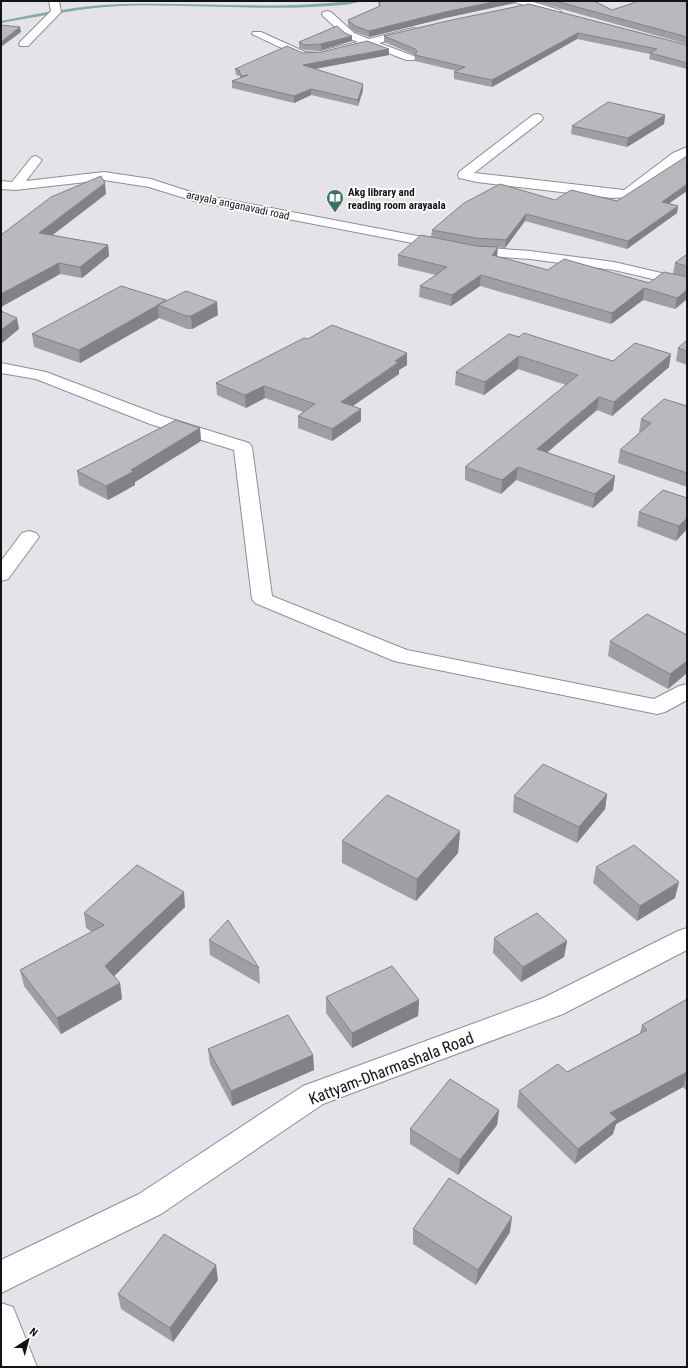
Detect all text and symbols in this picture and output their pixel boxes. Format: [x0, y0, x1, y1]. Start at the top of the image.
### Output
place label: Akg library and reading room arayaala [348, 186, 446, 212]
street label: arayala anganavadi road [185, 188, 291, 223]
library icon: Akg library and reading room arayaala [325, 188, 345, 213]
street label: Kattyam-Dharmashala Road [306, 1028, 476, 1109]
north arrow [8, 1320, 48, 1360]
text: N [27, 1325, 40, 1340]

